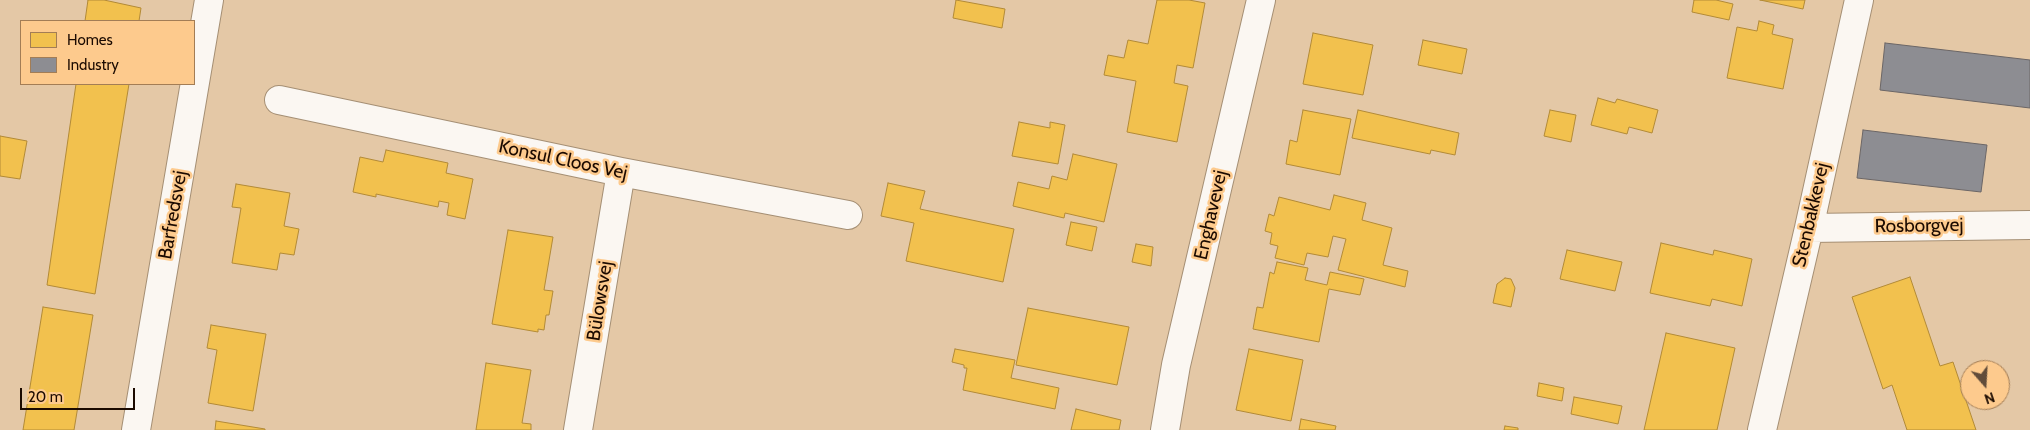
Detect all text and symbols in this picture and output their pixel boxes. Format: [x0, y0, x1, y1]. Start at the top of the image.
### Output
legend [20, 20, 195, 85]
text: Homes [67, 31, 113, 49]
text: Industry [67, 56, 119, 74]
street label: Konsul Cloos Vej [497, 135, 629, 185]
street label: Stenbakkevej [1788, 161, 1834, 269]
street label: Enghavevej [1190, 168, 1232, 262]
street label: Barfredsvej [154, 169, 192, 261]
street label: Rosborgvej [1874, 214, 1964, 238]
street label: Bülowsvej [582, 259, 618, 343]
north arrow [1960, 360, 2010, 410]
scale bar [22, 378, 138, 410]
text: 20 m [28, 388, 63, 406]
text: N [1982, 388, 1997, 408]

